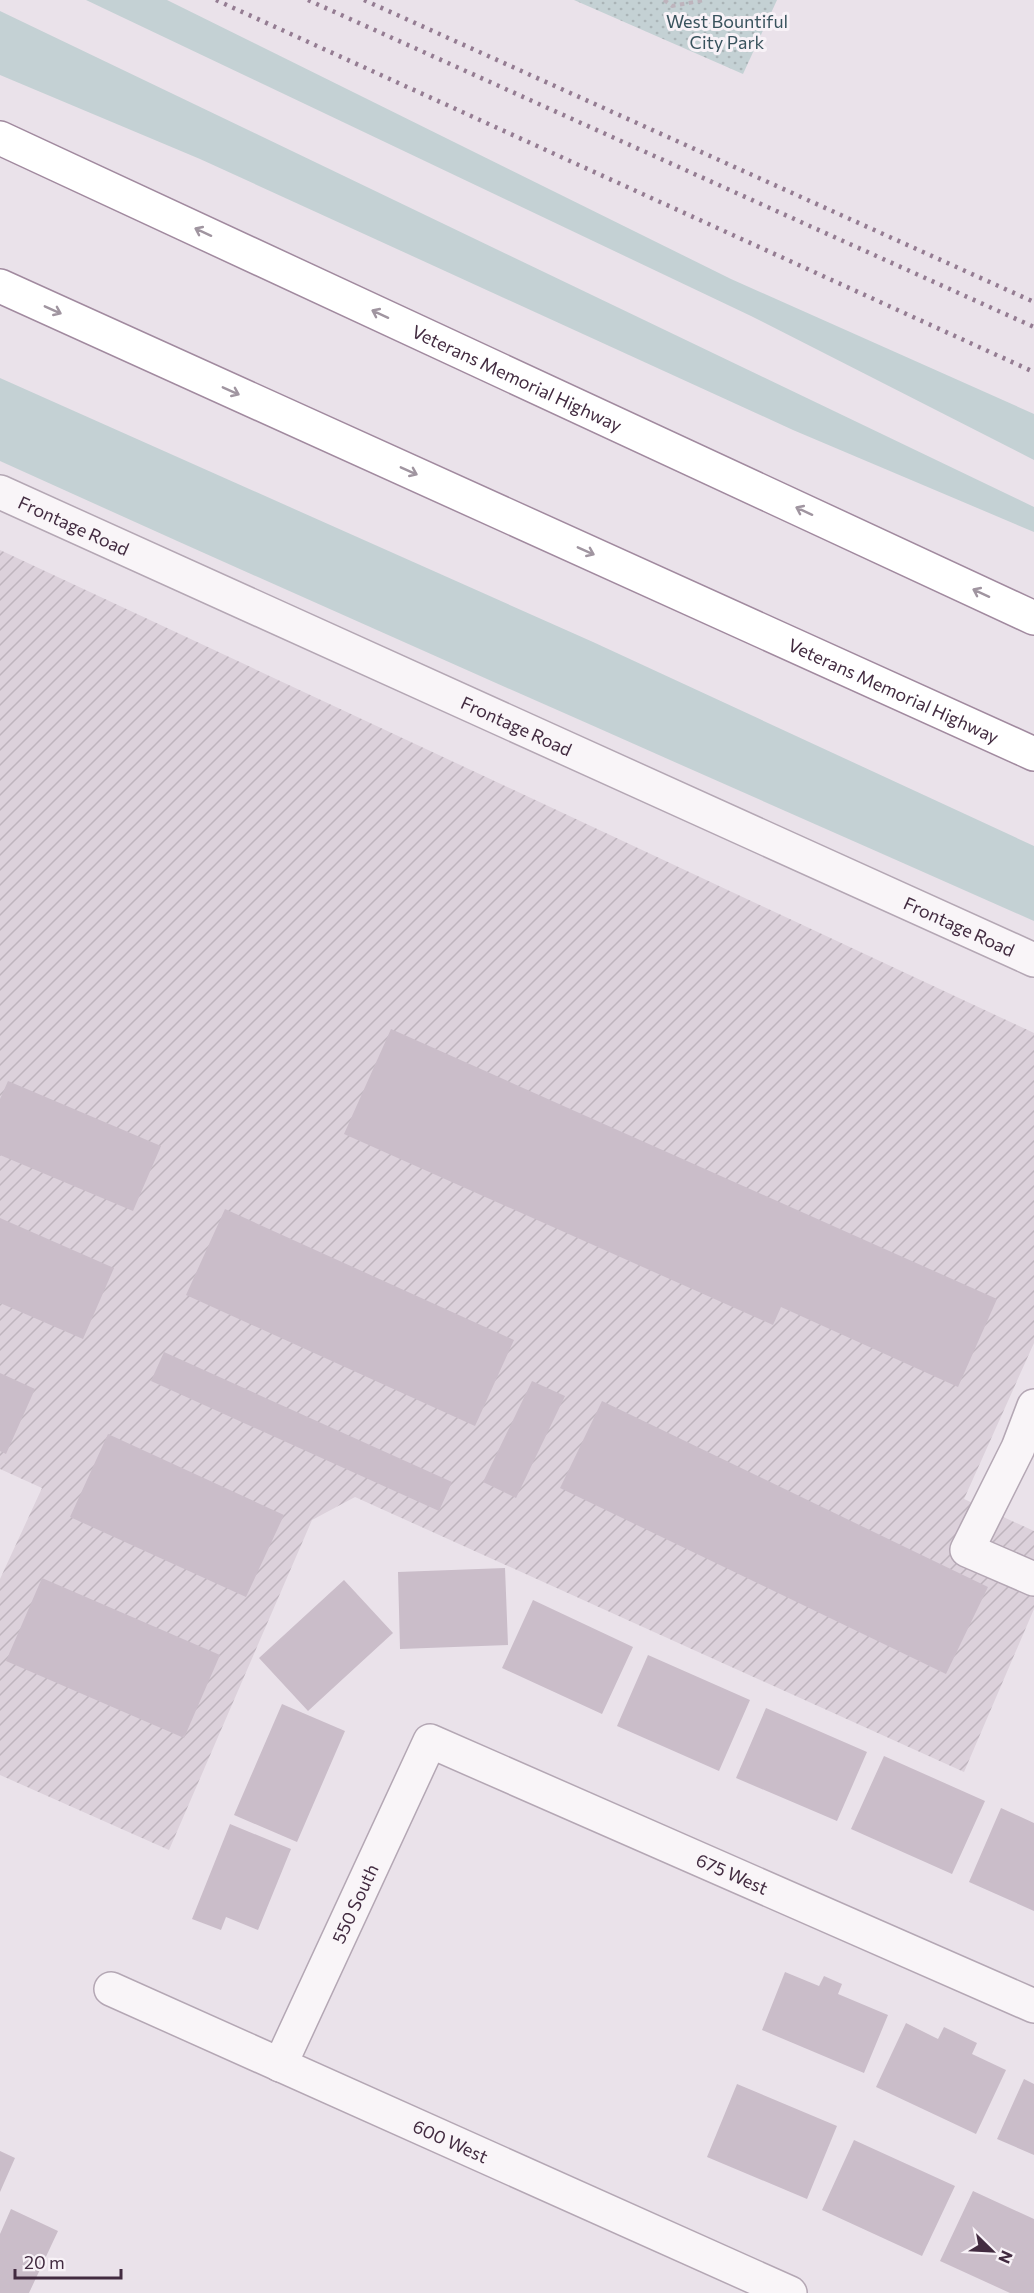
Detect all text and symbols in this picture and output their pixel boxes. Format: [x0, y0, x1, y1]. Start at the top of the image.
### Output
park label: West Bountiful City Park [666, 10, 788, 53]
one-way arrow [194, 226, 212, 237]
one-way arrow [44, 305, 62, 316]
one-way arrow [371, 308, 389, 320]
street label: Veterans Memorial Highway [409, 320, 625, 436]
one-way arrow [221, 385, 239, 397]
one-way arrow [399, 466, 417, 477]
street label: Frontage Road [15, 491, 133, 560]
one-way arrow [796, 505, 814, 517]
one-way arrow [577, 546, 595, 558]
one-way arrow [972, 587, 990, 599]
street label: Veterans Memorial Highway [785, 633, 1003, 748]
street label: Frontage Road [458, 691, 576, 760]
street label: Frontage Road [900, 892, 1018, 961]
street label: 675 West [693, 1848, 772, 1899]
street label: 550 South [327, 1860, 383, 1947]
street label: 600 West [409, 2115, 492, 2167]
north arrow [962, 2221, 1022, 2281]
scale bar [15, 2242, 122, 2280]
text: N [995, 2248, 1017, 2267]
text: 20 m [24, 2251, 65, 2273]

